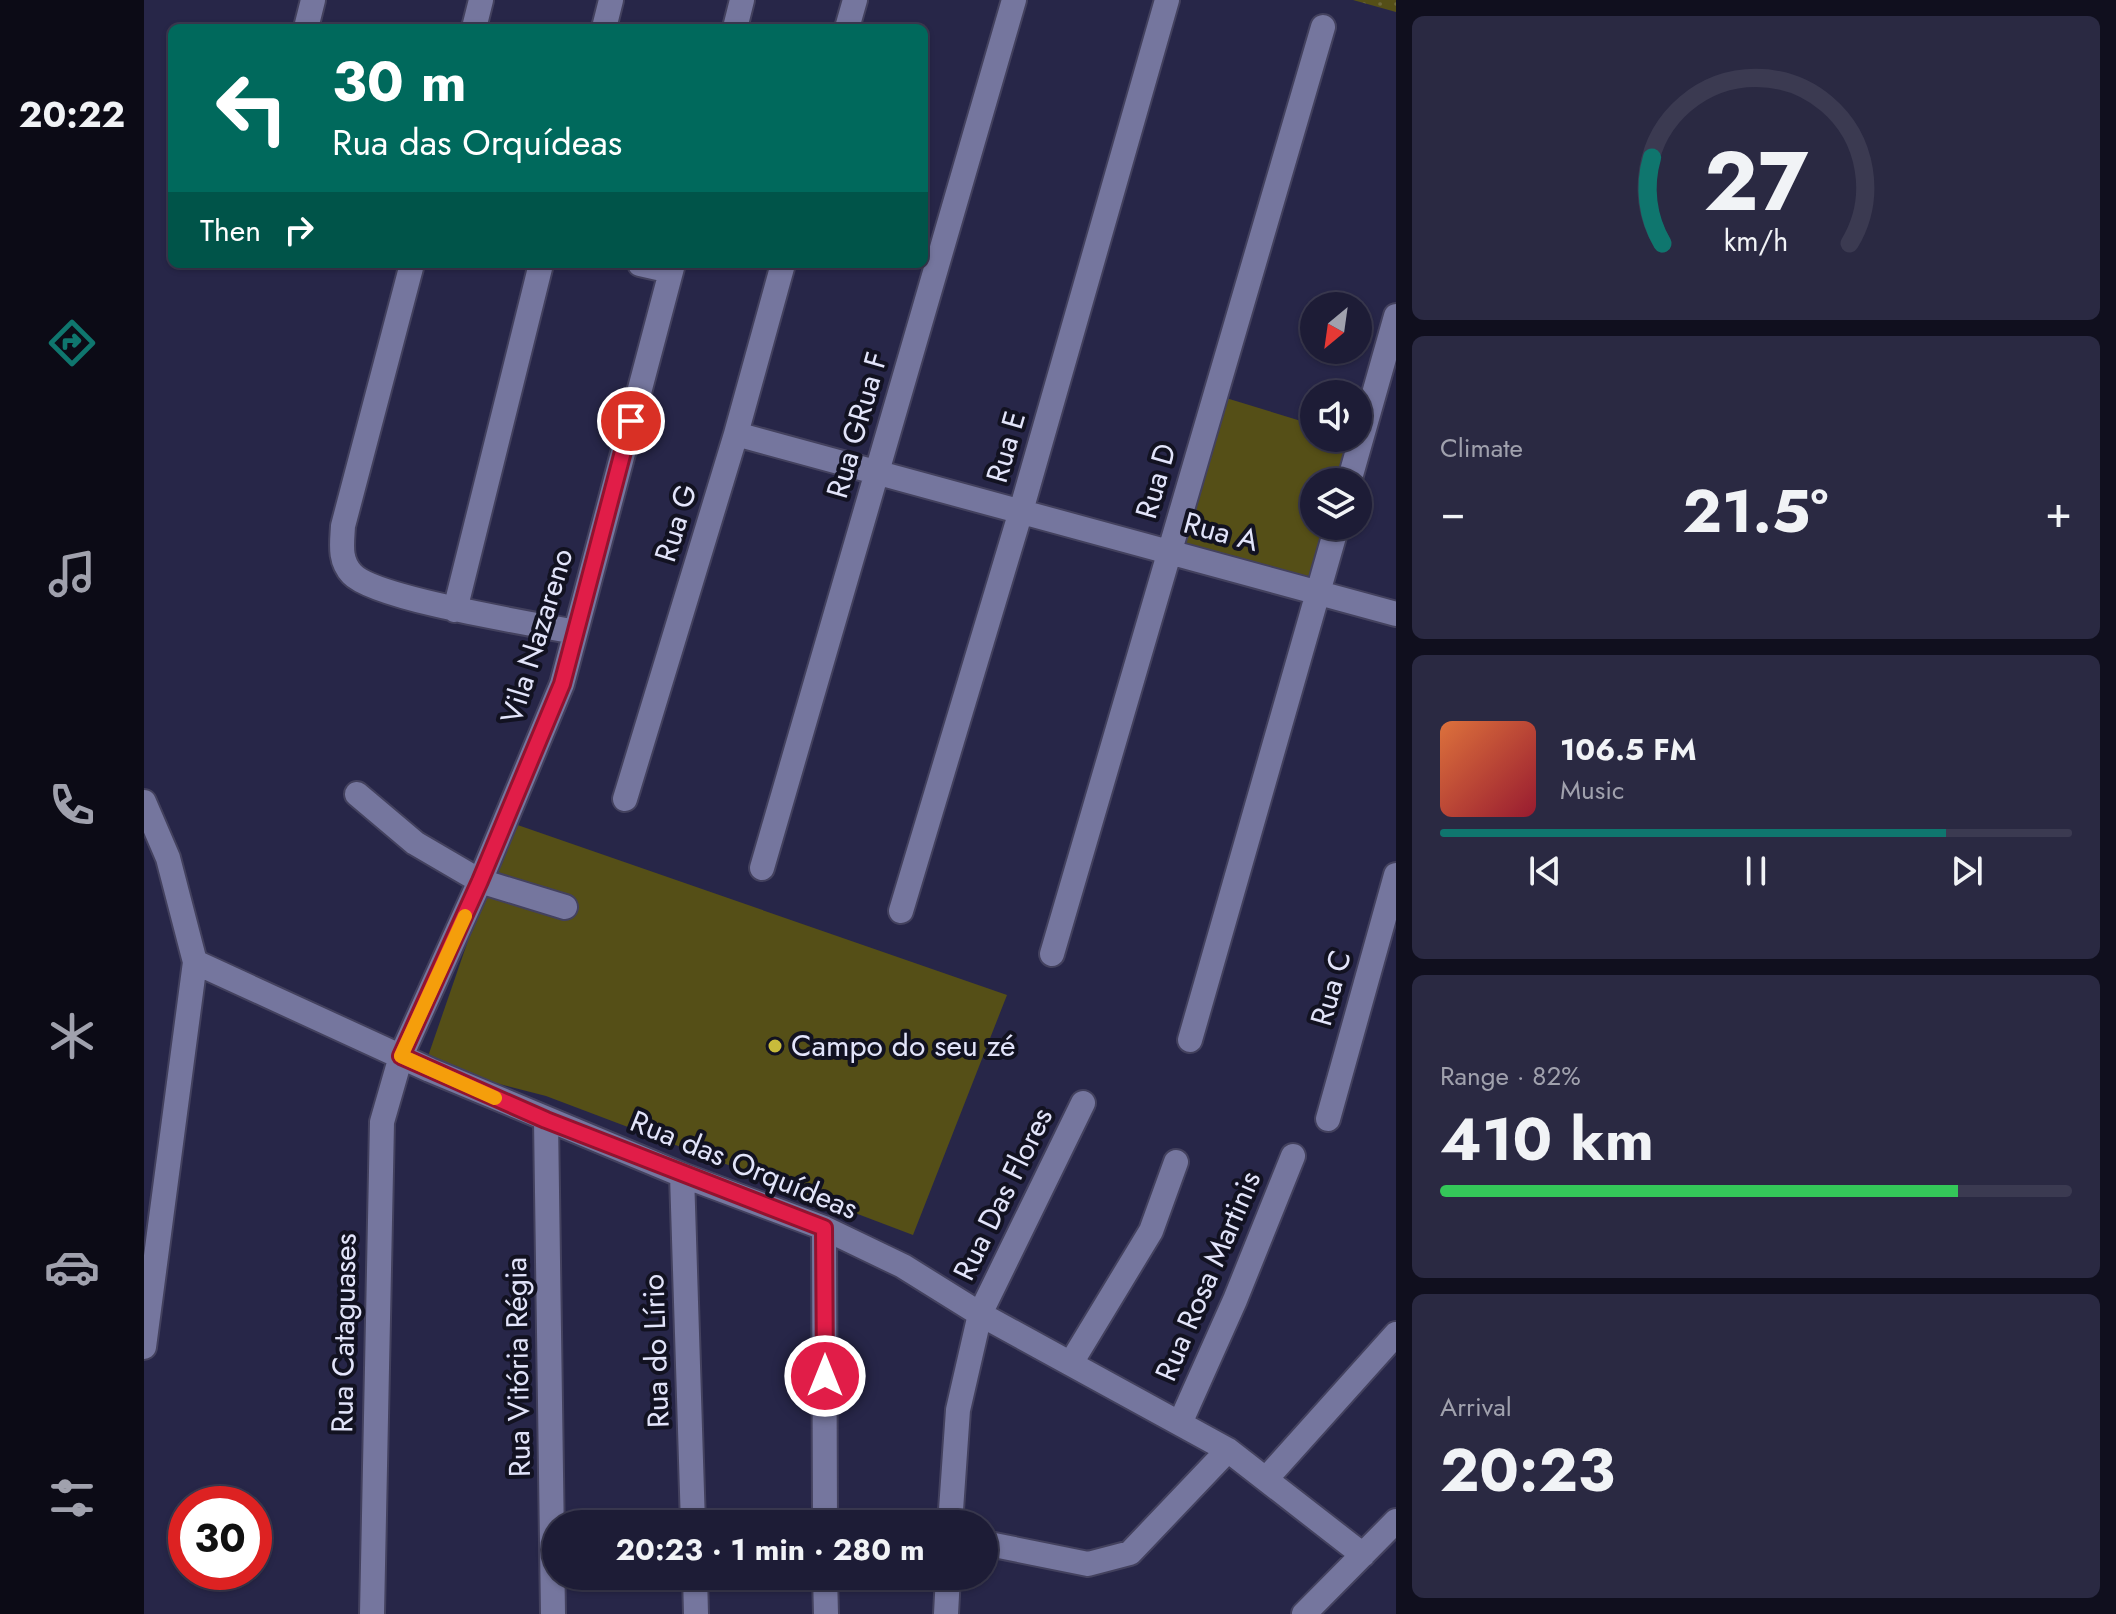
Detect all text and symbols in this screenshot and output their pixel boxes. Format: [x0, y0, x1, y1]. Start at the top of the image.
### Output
text: 30 m [332, 41, 467, 122]
icon: left [200, 56, 304, 160]
text: 20:22 [19, 88, 125, 140]
text: Rua das Orquídeas [332, 116, 622, 168]
text: 27 [1704, 120, 1808, 240]
icon: right [277, 208, 321, 252]
text: Then [200, 209, 261, 252]
text: km/h [1724, 220, 1788, 262]
north arrow [1300, 292, 1372, 364]
map controls [1300, 292, 1372, 540]
icon: directions [44, 315, 100, 371]
street label: Rua GRua F [815, 347, 898, 503]
button: sound [1300, 380, 1372, 452]
pin [597, 387, 665, 455]
icon: arrive [609, 399, 653, 443]
street label: Rua E [975, 406, 1036, 488]
text: Climate [1440, 429, 1523, 467]
street label: Rua D [1124, 438, 1187, 524]
button: layers [1300, 468, 1372, 540]
text: 21.5° [1683, 468, 1828, 555]
street label: Rua G [643, 479, 708, 567]
text: − [1440, 480, 1466, 544]
text: + [2045, 480, 2072, 544]
street label: Rua A [1179, 501, 1263, 562]
street label: Vila Nazareno [489, 543, 584, 729]
icon: music [44, 546, 100, 602]
text: 106.5 FM [1560, 728, 1697, 771]
text: Music [1560, 771, 1624, 809]
icon: phone [44, 777, 100, 833]
icon: previous [1523, 849, 1567, 893]
icon: pause [1734, 849, 1778, 893]
icon: next [1945, 849, 1989, 893]
street label: Rua C [1299, 945, 1362, 1031]
icon: climate [44, 1008, 100, 1064]
place label: Campo do seu zé [791, 1024, 1015, 1067]
marker: Campo do seu zé [766, 1037, 784, 1055]
text: Range · 82% [1440, 1057, 1581, 1095]
text: 410 km [1440, 1096, 1654, 1183]
street label: Rua das Orquídeas [624, 1099, 864, 1230]
street label: Rua Das Flores [942, 1100, 1063, 1287]
street label: Rua Rosa Martinis [1144, 1164, 1271, 1387]
street label: Rua Cataguases [320, 1233, 367, 1433]
icon: car [44, 1239, 100, 1295]
street label: Rua Vitória Régia [494, 1257, 541, 1477]
street label: Rua do Lírio [631, 1273, 680, 1429]
position arrow [783, 1334, 867, 1418]
text: Arrival [1440, 1388, 1512, 1426]
text: 20:23 [1440, 1427, 1615, 1514]
icon: filters [44, 1470, 100, 1526]
speed limit sign: 30 [168, 1486, 272, 1590]
text: 20:23 · 1 min · 280 m [615, 1528, 925, 1571]

